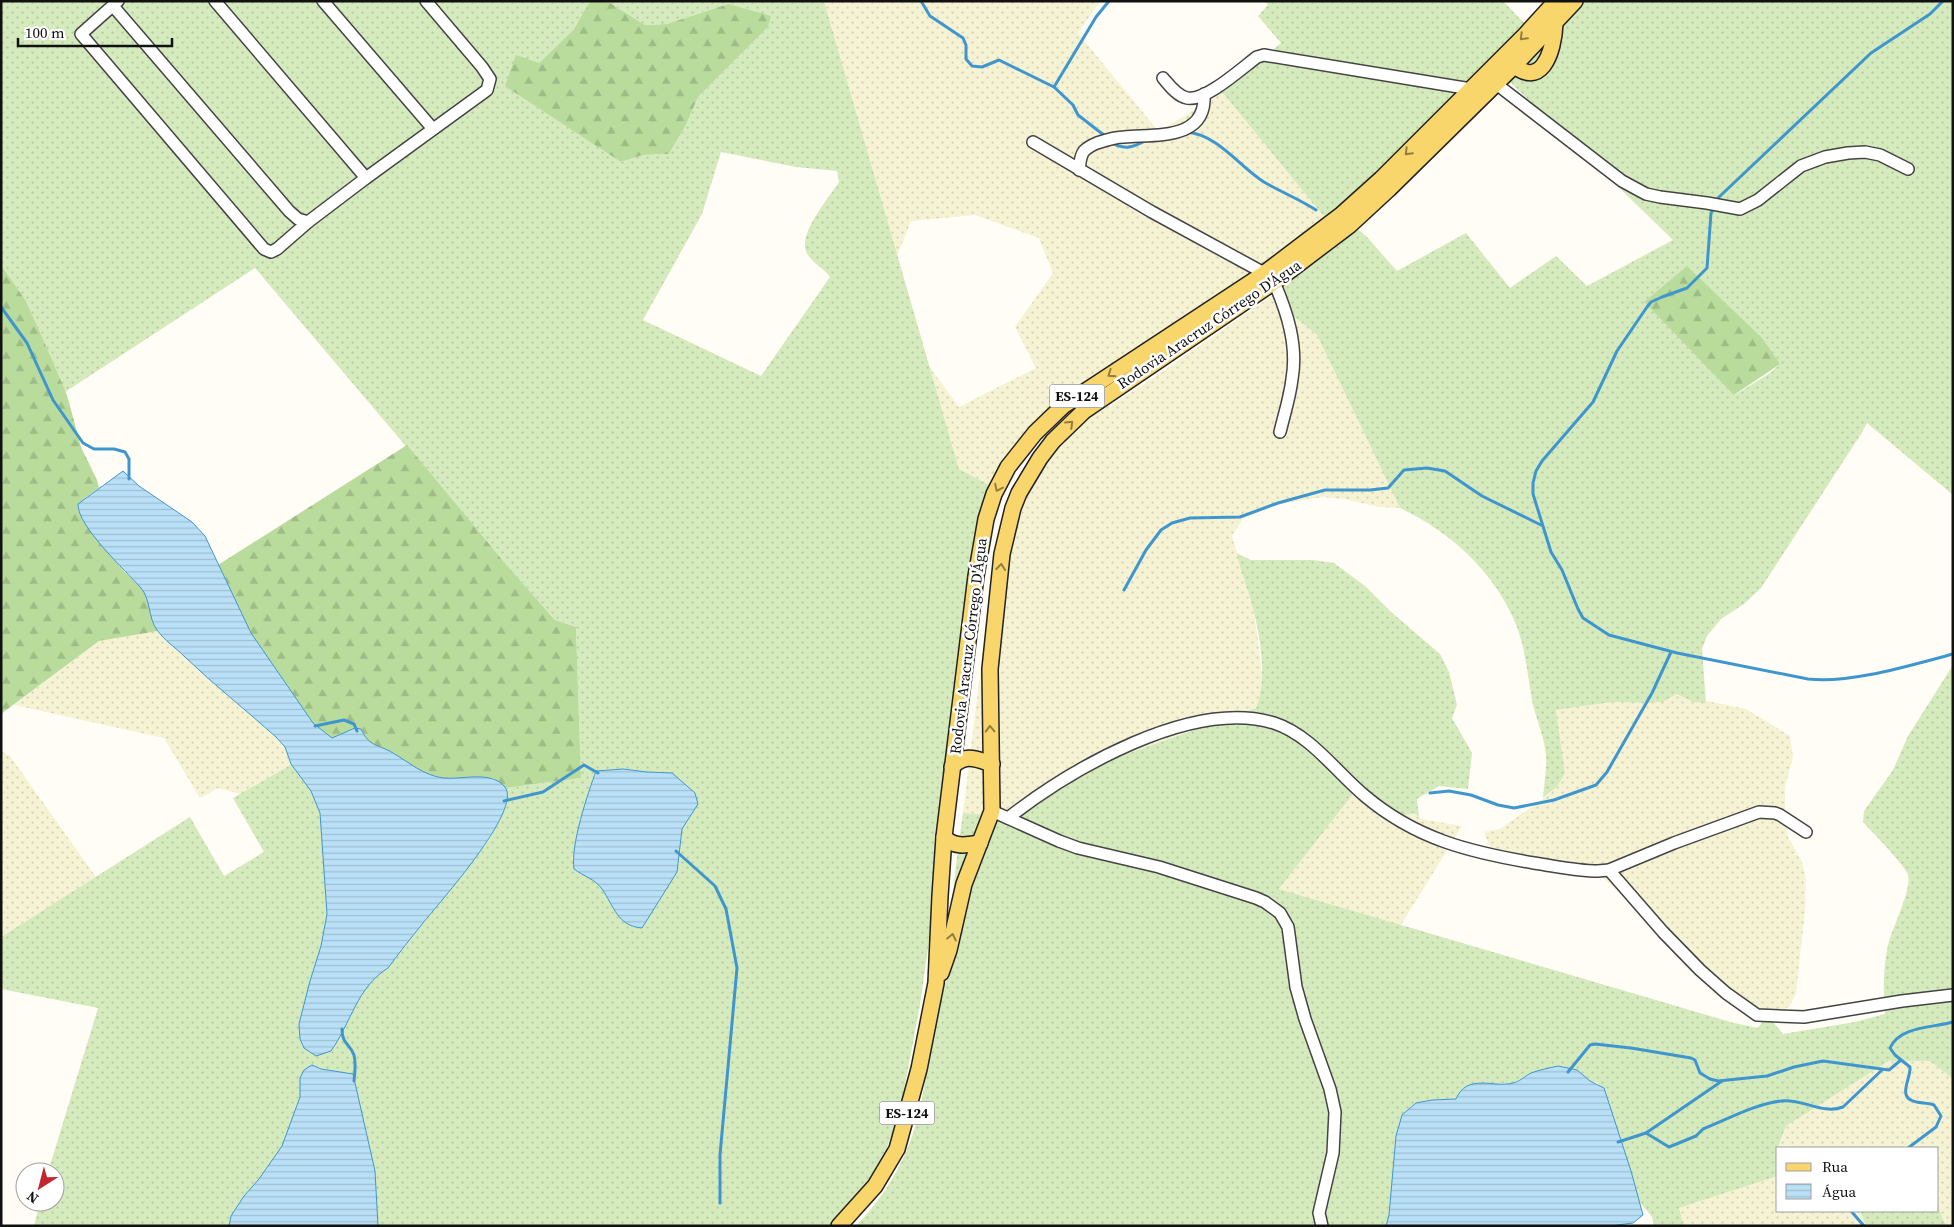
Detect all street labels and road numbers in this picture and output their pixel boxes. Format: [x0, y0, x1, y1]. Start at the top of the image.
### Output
street label: Rodovia Aracruz Córrego D'Água [1113, 254, 1305, 394]
road number: ES-124 [1050, 384, 1104, 408]
street label: Rodovia Aracruz Córrego D'Água [944, 536, 992, 755]
road number: ES-124 [880, 1102, 934, 1124]

